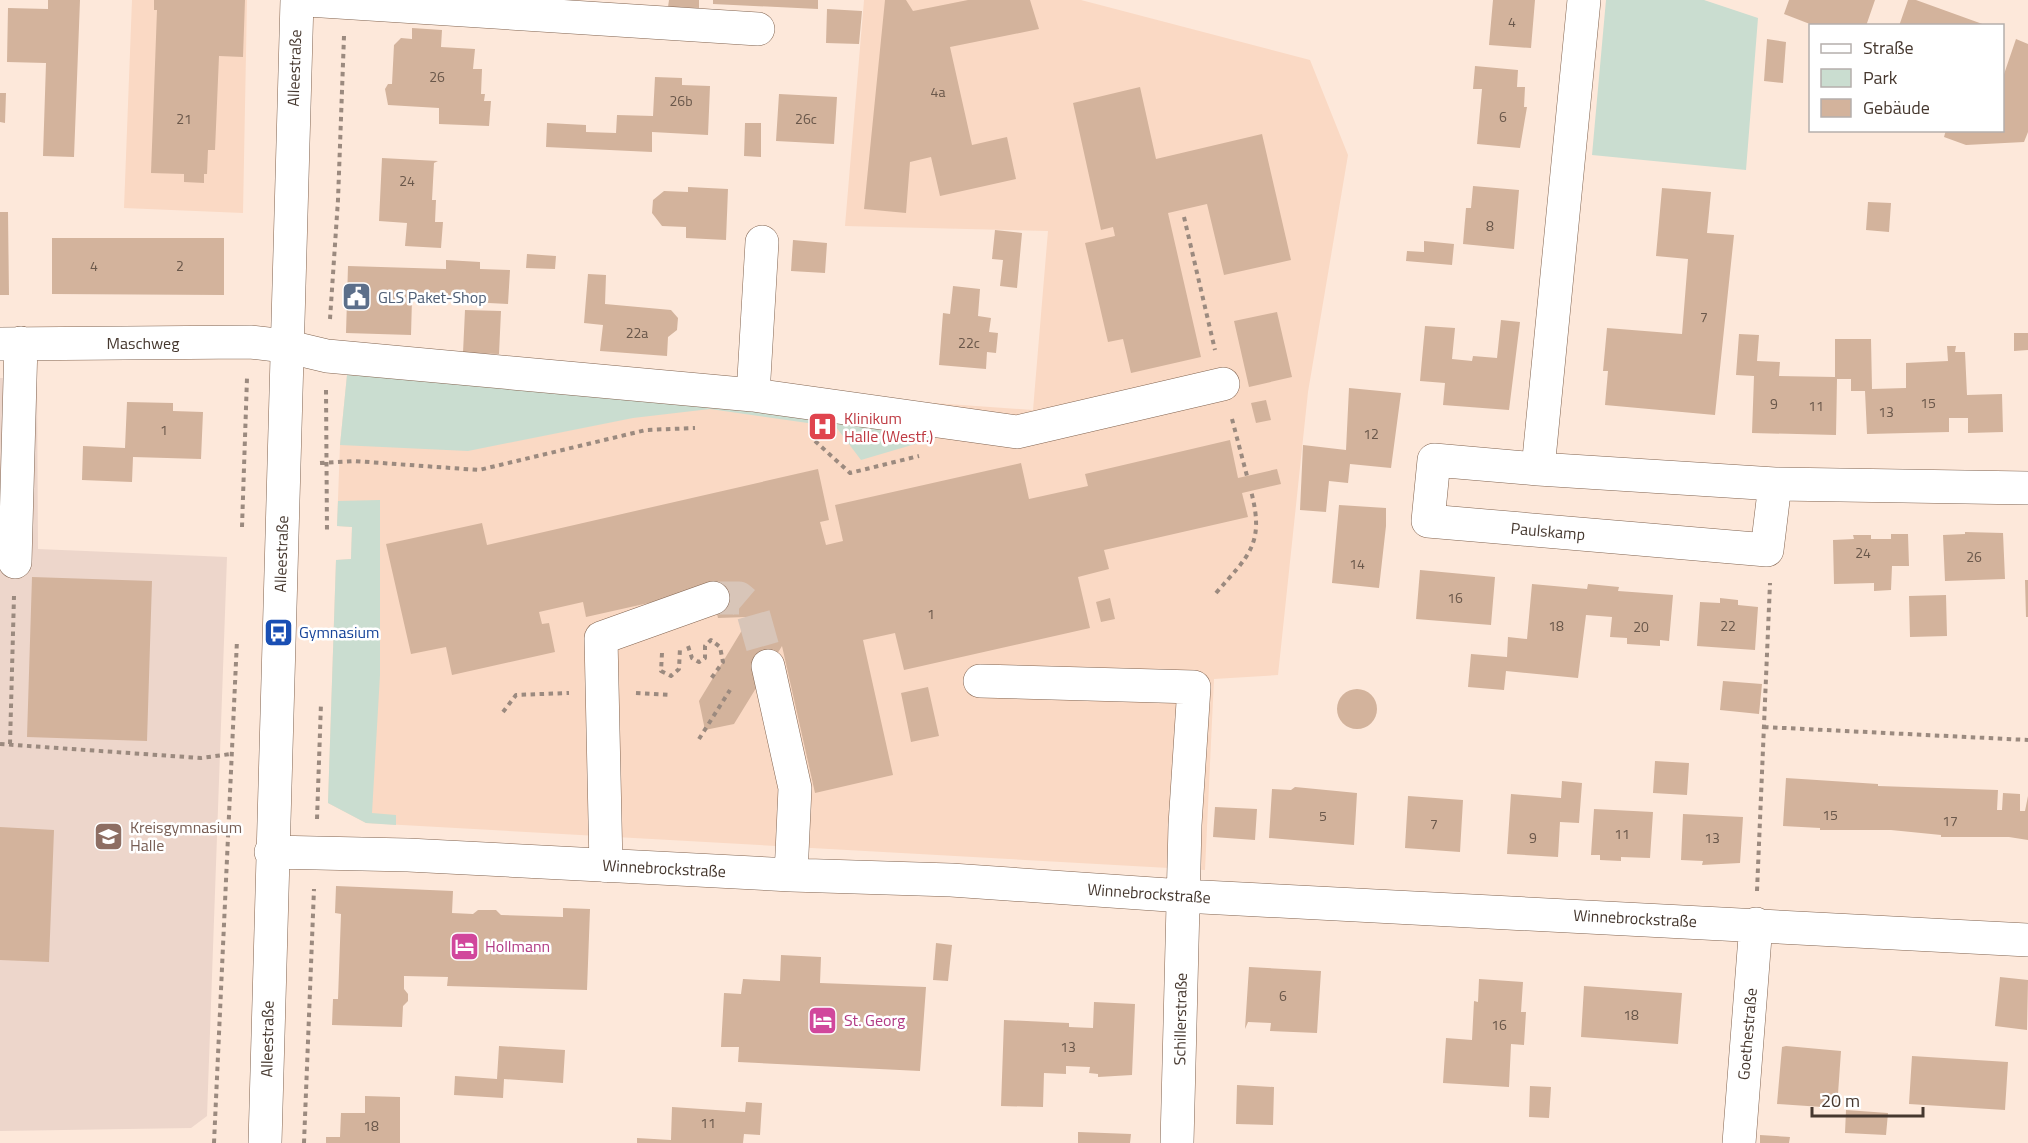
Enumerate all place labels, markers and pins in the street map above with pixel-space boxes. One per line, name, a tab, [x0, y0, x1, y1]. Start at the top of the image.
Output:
public building icon: GLS Paket-Shop	[341, 281, 373, 313]
place label: GLS Paket-Shop	[378, 285, 487, 309]
place label: Klinikum Halle (Westf.)	[844, 406, 933, 448]
hospital icon: Klinikum Halle (Westf.)	[807, 411, 839, 443]
bus stop icon: Gymnasium	[262, 616, 294, 648]
place label: Gymnasium	[299, 620, 379, 644]
place label: Kreisgymnasium Halle	[130, 815, 242, 857]
school or university icon: Kreisgymnasium Halle	[93, 820, 125, 852]
hotel icon: Hollmann	[448, 930, 480, 962]
place label: Hollmann	[485, 934, 550, 958]
hotel icon: St. Georg	[807, 1004, 839, 1036]
place label: St. Georg	[844, 1008, 905, 1032]

